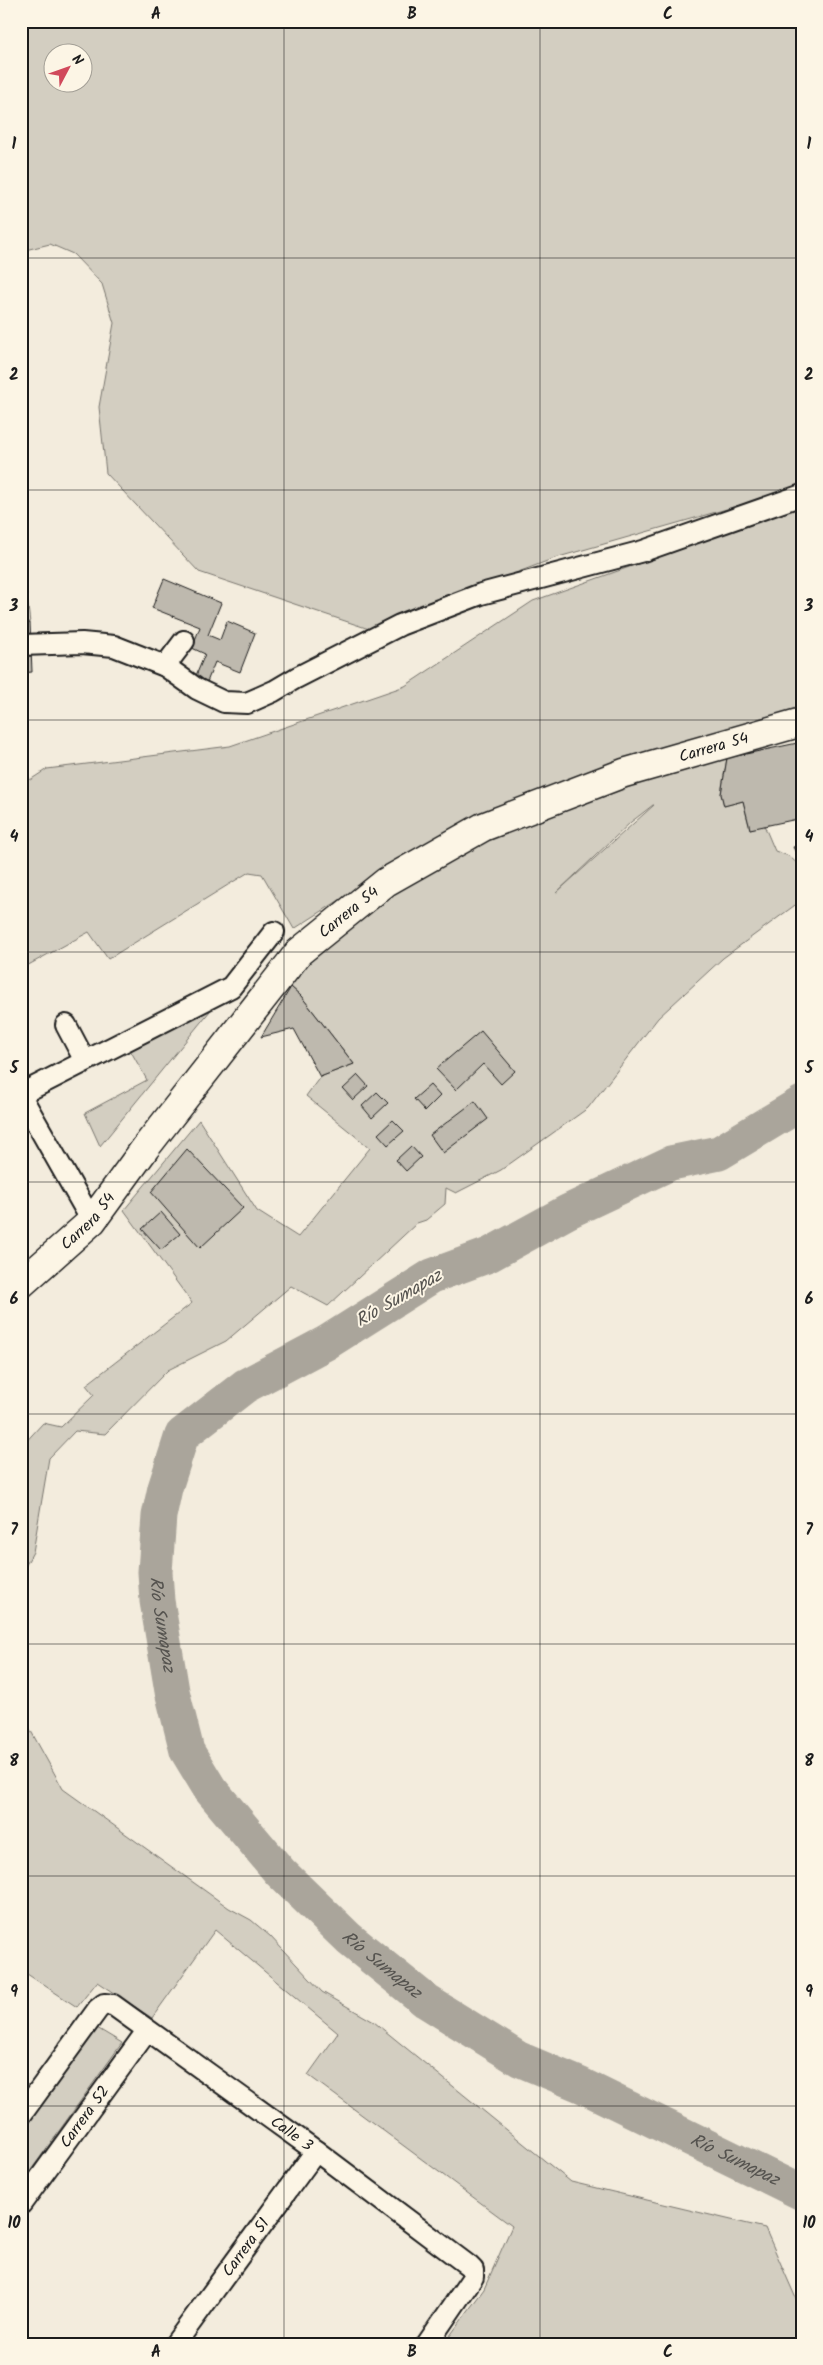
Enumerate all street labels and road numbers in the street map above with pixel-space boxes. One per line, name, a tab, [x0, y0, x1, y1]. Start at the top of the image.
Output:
street label: Carrera 54	[676, 725, 752, 769]
street label: Carrera 54	[313, 880, 384, 944]
street label: Carrera 54	[55, 1187, 122, 1256]
street label: Carrera 52	[53, 2080, 116, 2153]
street label: Calle 3	[265, 2109, 318, 2158]
street label: Carrera 51	[216, 2212, 276, 2282]

